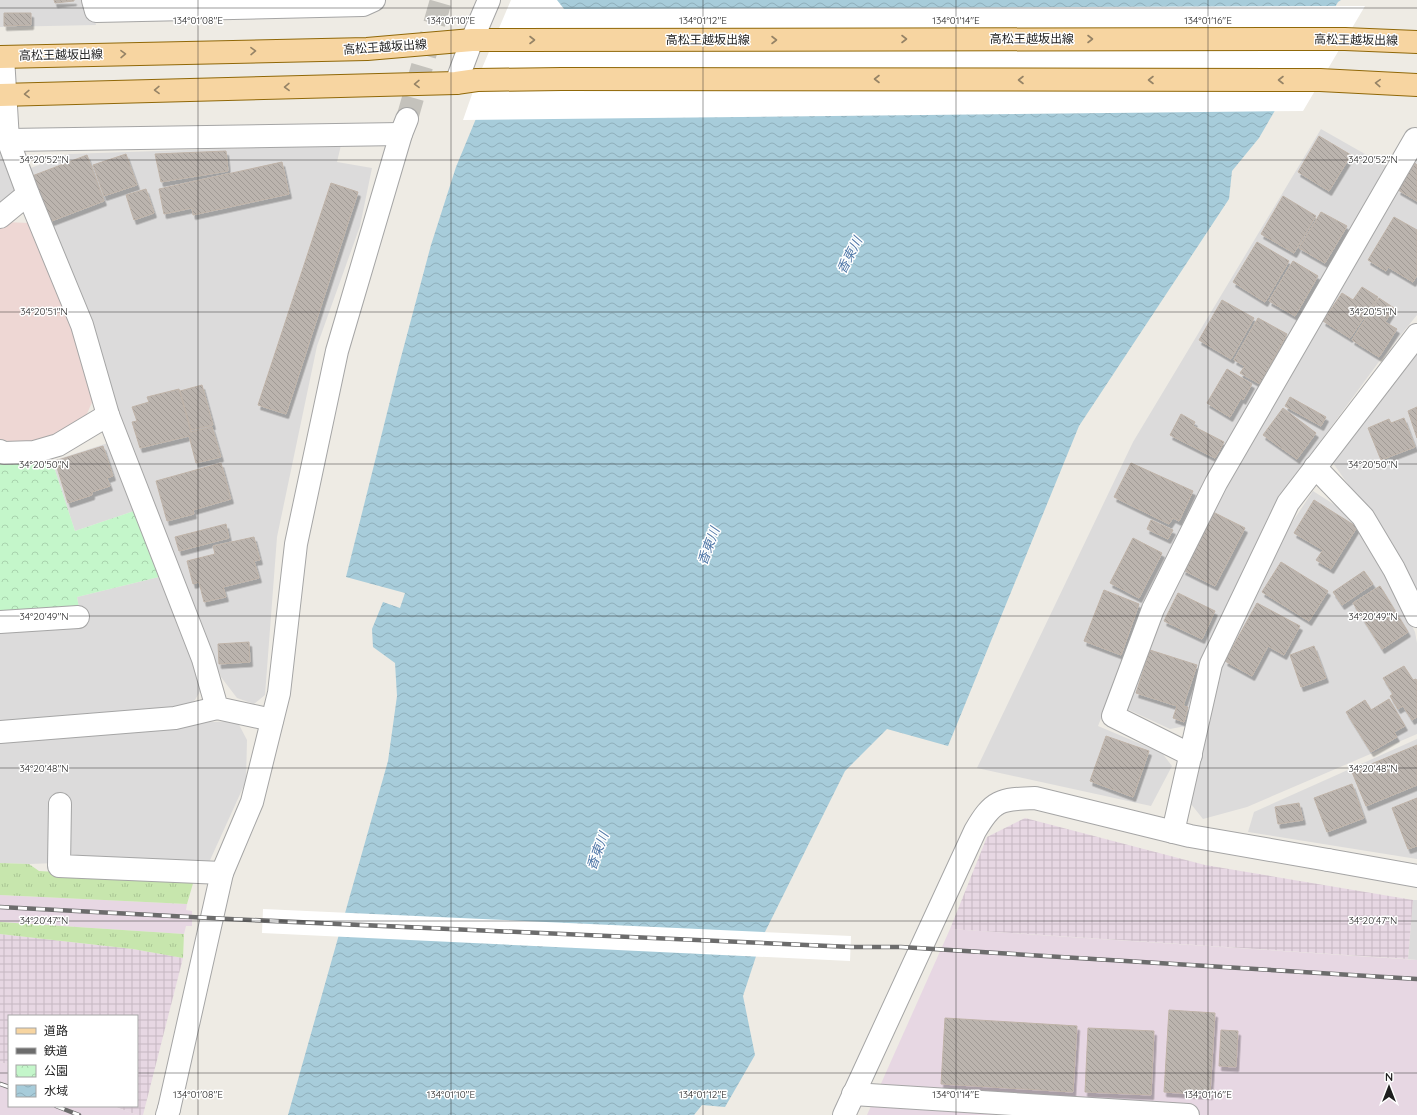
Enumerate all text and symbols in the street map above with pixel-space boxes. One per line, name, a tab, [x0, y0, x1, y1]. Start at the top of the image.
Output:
text: 134°01'08"E	[173, 14, 223, 27]
text: 134°01'10"E	[427, 14, 475, 27]
text: 134°01'12"E	[679, 14, 727, 27]
text: 134°01'14"E	[932, 14, 980, 27]
text: 134°01'16"E	[1184, 14, 1232, 27]
street label: 高松王越坂出線	[990, 31, 1074, 46]
street label: 高松王越坂出線	[1314, 31, 1398, 48]
street label: 高松王越坂出線	[666, 32, 750, 47]
one-way arrow	[901, 35, 907, 43]
one-way arrow	[1087, 35, 1093, 43]
street label: 高松王越坂出線	[343, 36, 427, 57]
one-way arrow	[529, 36, 535, 44]
one-way arrow	[771, 36, 777, 44]
street label: 高松王越坂出線	[19, 46, 103, 63]
one-way arrow	[250, 47, 256, 56]
one-way arrow	[120, 50, 126, 58]
one-way arrow	[874, 75, 880, 83]
one-way arrow	[1018, 76, 1024, 84]
one-way arrow	[1148, 76, 1154, 84]
one-way arrow	[1278, 76, 1284, 84]
one-way arrow	[1375, 79, 1381, 87]
one-way arrow	[414, 80, 420, 88]
one-way arrow	[284, 83, 290, 91]
one-way arrow	[154, 86, 160, 94]
one-way arrow	[24, 89, 30, 98]
text: 34°20'52"N	[19, 153, 69, 166]
text: 34°20'52"N	[1348, 153, 1398, 166]
water label: 香東川	[833, 232, 866, 276]
text: 34°20'51"N	[20, 305, 68, 318]
text: 34°20'51"N	[1349, 305, 1397, 318]
text: 34°20'50"N	[19, 458, 69, 471]
text: 34°20'50"N	[1348, 458, 1398, 471]
water label: 香東川	[694, 523, 723, 567]
text: 34°20'49"N	[19, 610, 69, 623]
text: 34°20'49"N	[1348, 610, 1398, 623]
text: 34°20'48"N	[19, 762, 69, 775]
text: 34°20'48"N	[1348, 762, 1398, 775]
water label: 香東川	[583, 828, 612, 872]
text: 34°20'47"N	[20, 914, 68, 927]
text: 34°20'47"N	[1349, 914, 1397, 927]
legend	[8, 1015, 138, 1107]
text: 道路	[44, 1023, 68, 1038]
text: 鉄道	[44, 1043, 68, 1058]
text: 公園	[44, 1063, 68, 1078]
north arrow	[1369, 1067, 1409, 1107]
text: N	[1385, 1070, 1393, 1084]
text: 水域	[44, 1083, 68, 1098]
text: 134°01'08"E	[173, 1088, 223, 1101]
text: 134°01'10"E	[427, 1088, 475, 1101]
text: 134°01'12"E	[679, 1088, 727, 1101]
text: 134°01'14"E	[932, 1088, 980, 1101]
text: 134°01'16"E	[1184, 1088, 1232, 1101]

